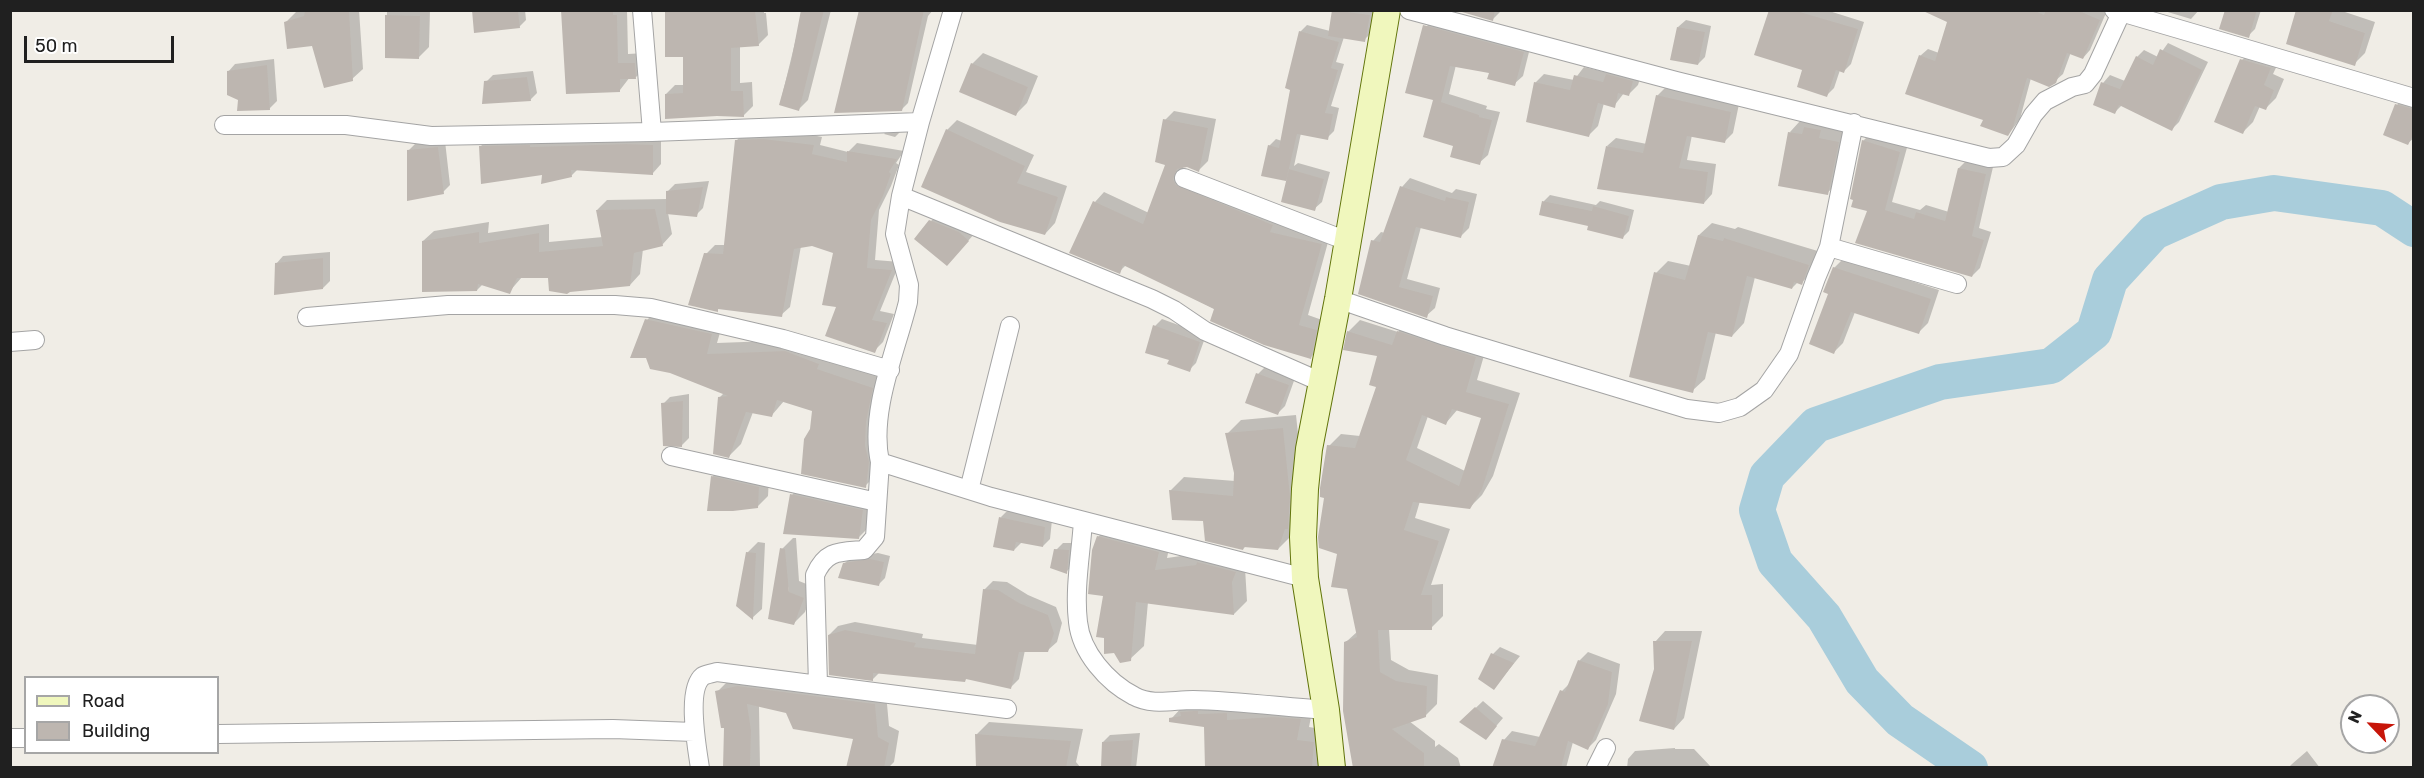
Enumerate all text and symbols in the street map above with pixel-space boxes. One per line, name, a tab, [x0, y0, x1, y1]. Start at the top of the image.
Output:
scale bar	[27, 24, 177, 62]
text: 50 m	[35, 35, 78, 57]
legend	[24, 676, 219, 754]
text: Road	[82, 690, 125, 712]
north arrow	[2340, 694, 2400, 754]
text: N	[2344, 708, 2366, 726]
text: Building	[82, 720, 150, 742]

